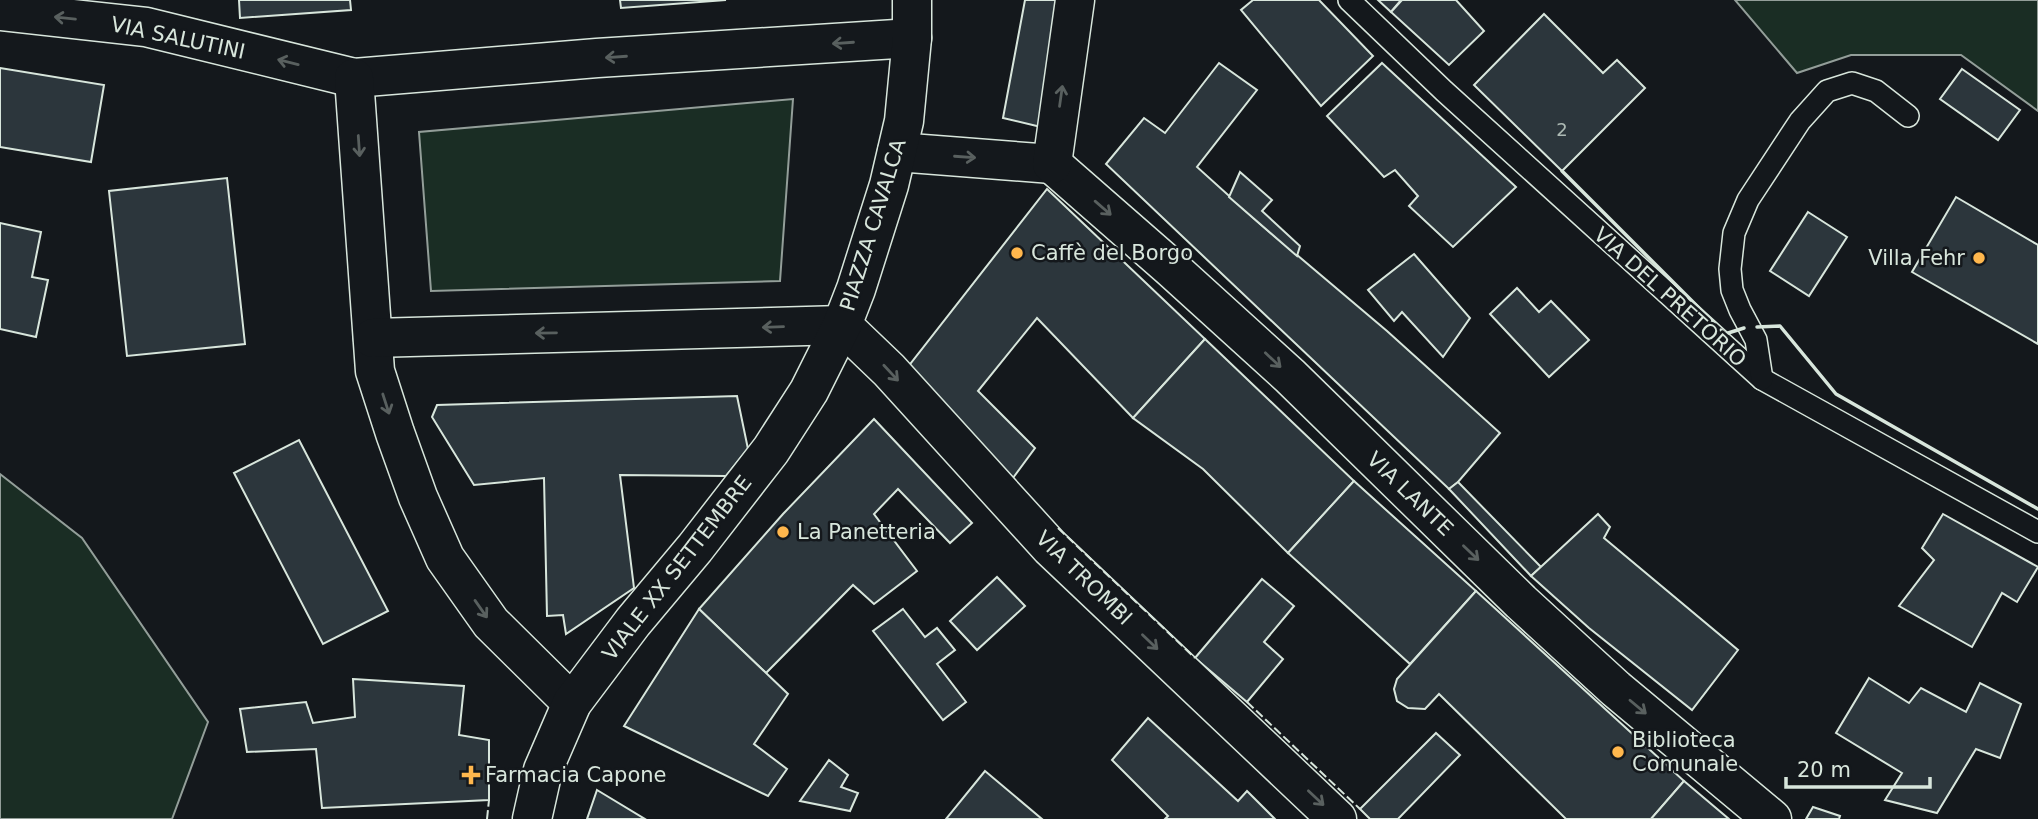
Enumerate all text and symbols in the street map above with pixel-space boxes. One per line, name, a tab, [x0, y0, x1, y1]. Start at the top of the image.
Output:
one-way arrow	[54, 11, 77, 24]
street label: VIA SALUTINI	[109, 12, 247, 64]
one-way arrow	[832, 36, 855, 49]
one-way arrow	[606, 51, 628, 64]
one-way arrow	[277, 54, 300, 68]
one-way arrow	[1055, 85, 1068, 108]
house number: 2	[1556, 119, 1568, 140]
one-way arrow	[353, 134, 366, 157]
street label: PIAZZA CAVALCA	[835, 135, 911, 314]
one-way arrow	[953, 151, 975, 164]
one-way arrow	[1094, 200, 1112, 216]
street label: VIA DEL PRETORIO	[1589, 222, 1751, 372]
place label: Caffè del Borgo	[1031, 241, 1193, 265]
marker: Caffè del Borgo	[1009, 245, 1025, 261]
place label: Villa Fehr	[1868, 246, 1965, 270]
marker: Villa Fehr	[1971, 250, 1987, 266]
one-way arrow	[762, 320, 785, 334]
one-way arrow	[535, 327, 558, 340]
one-way arrow	[1264, 352, 1282, 368]
one-way arrow	[882, 364, 899, 381]
one-way arrow	[380, 393, 393, 415]
street label: VIA LANTE	[1362, 447, 1458, 541]
street label: VIALE XX SETTEMBRE	[597, 471, 757, 665]
place label: La Panetteria	[797, 520, 936, 544]
marker: La Panetteria	[775, 524, 791, 540]
street label: VIA TROMBI	[1031, 526, 1137, 630]
one-way arrow	[1462, 544, 1479, 561]
one-way arrow	[474, 599, 488, 618]
one-way arrow	[1141, 634, 1158, 651]
one-way arrow	[1629, 699, 1647, 715]
place label: Biblioteca Comunale	[1632, 728, 1738, 776]
marker: Biblioteca Comunale	[1610, 744, 1626, 760]
scale bar	[1786, 746, 1930, 790]
text: 20 m	[1797, 758, 1851, 782]
place label: Farmacia Capone	[485, 763, 666, 787]
marker: Farmacia Capone	[463, 767, 479, 783]
one-way arrow	[1307, 790, 1324, 807]

